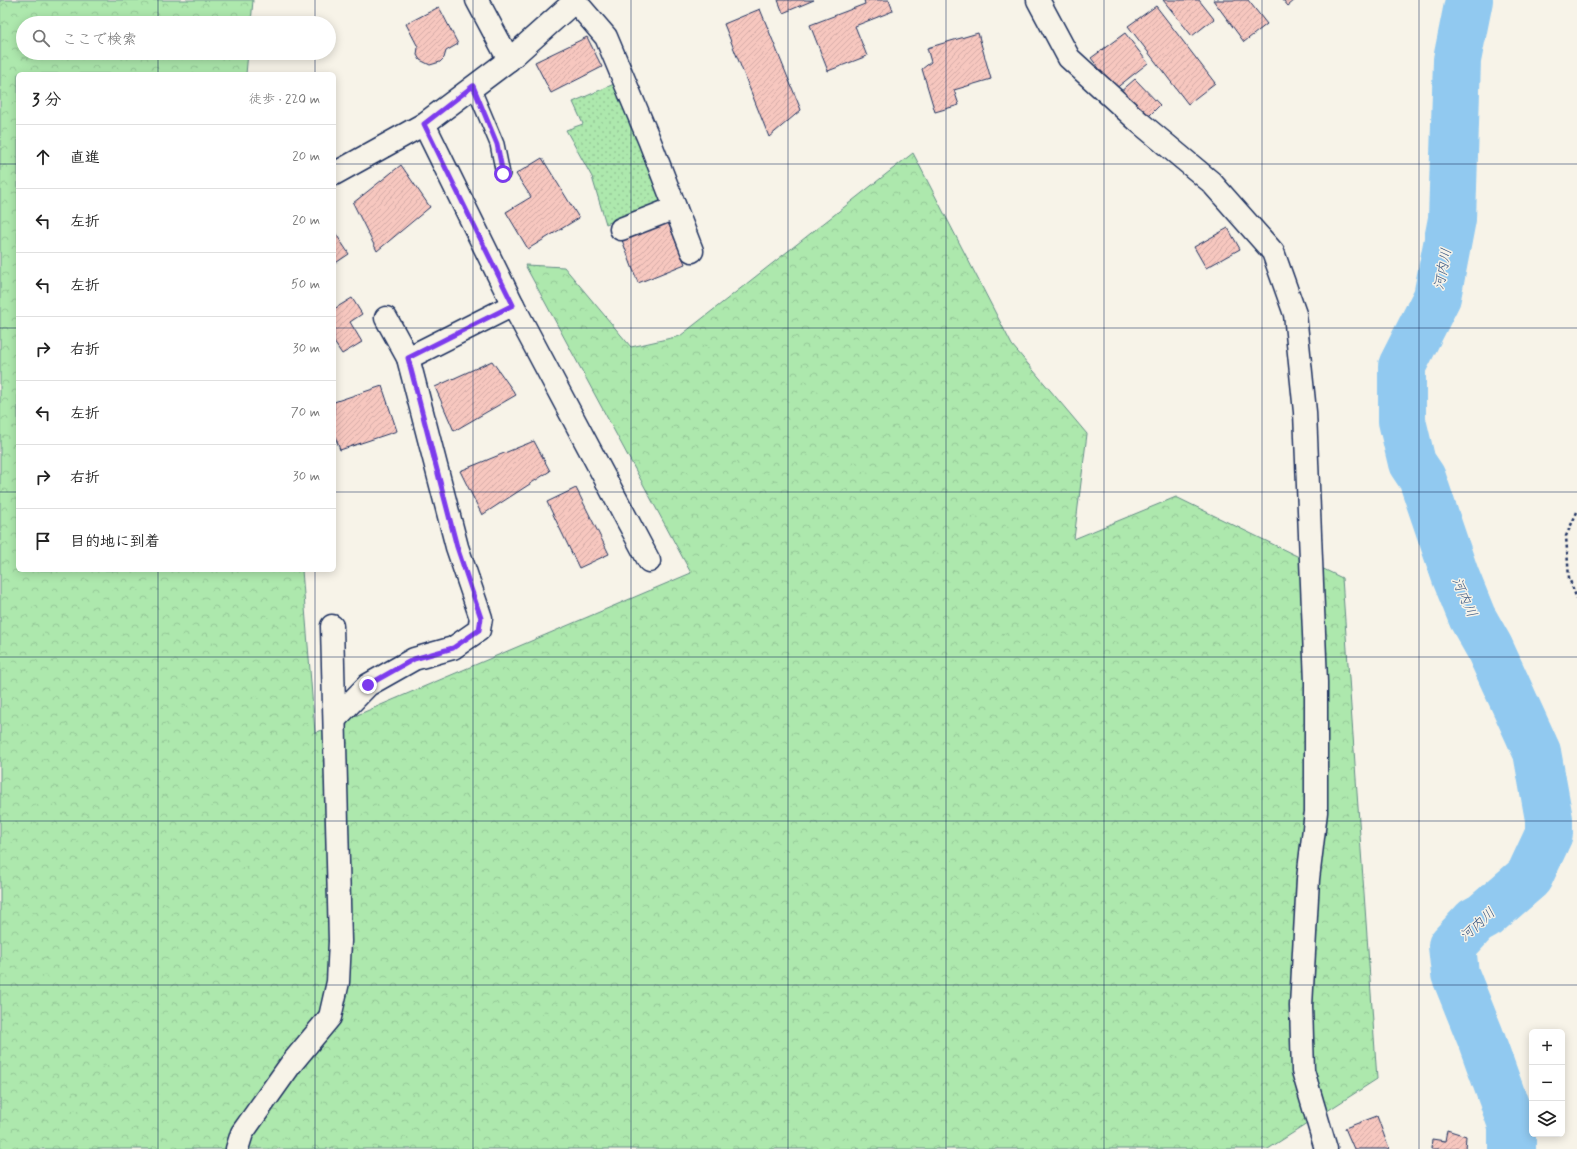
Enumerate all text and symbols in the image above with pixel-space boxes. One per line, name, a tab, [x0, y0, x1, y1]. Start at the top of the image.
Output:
search box	[16, 16, 336, 60]
icon: search	[30, 27, 52, 49]
text: ここで検索	[62, 30, 137, 50]
text: 3 分	[32, 89, 61, 111]
text: 徒歩 · 220 m	[249, 91, 320, 108]
icon: ahead	[32, 146, 54, 168]
text: 直進	[70, 148, 100, 168]
text: 20 m	[292, 148, 320, 165]
route start	[494, 165, 512, 183]
icon: left	[32, 210, 54, 232]
text: 左折	[70, 212, 100, 232]
text: 20 m	[292, 212, 320, 229]
water label: 河内川	[1430, 247, 1456, 292]
icon: left	[32, 274, 54, 296]
text: 左折	[70, 276, 100, 296]
text: 50 m	[291, 276, 320, 293]
icon: right	[32, 338, 54, 360]
text: 右折	[70, 340, 100, 360]
text: 30 m	[293, 340, 320, 357]
icon: left	[32, 402, 54, 424]
text: 左折	[70, 404, 100, 424]
text: 70 m	[291, 404, 320, 421]
icon: right	[32, 466, 54, 488]
text: 右折	[70, 468, 100, 488]
text: 30 m	[293, 468, 320, 485]
icon: arrive	[32, 530, 54, 552]
text: 目的地に到着	[70, 532, 160, 552]
water label: 河内川	[1447, 575, 1481, 620]
route end	[359, 676, 377, 694]
water label: 河内川	[1456, 904, 1499, 945]
map controls	[1529, 1029, 1565, 1137]
button: +	[1529, 1029, 1565, 1065]
button: −	[1529, 1065, 1565, 1101]
button: layers	[1529, 1101, 1565, 1137]

